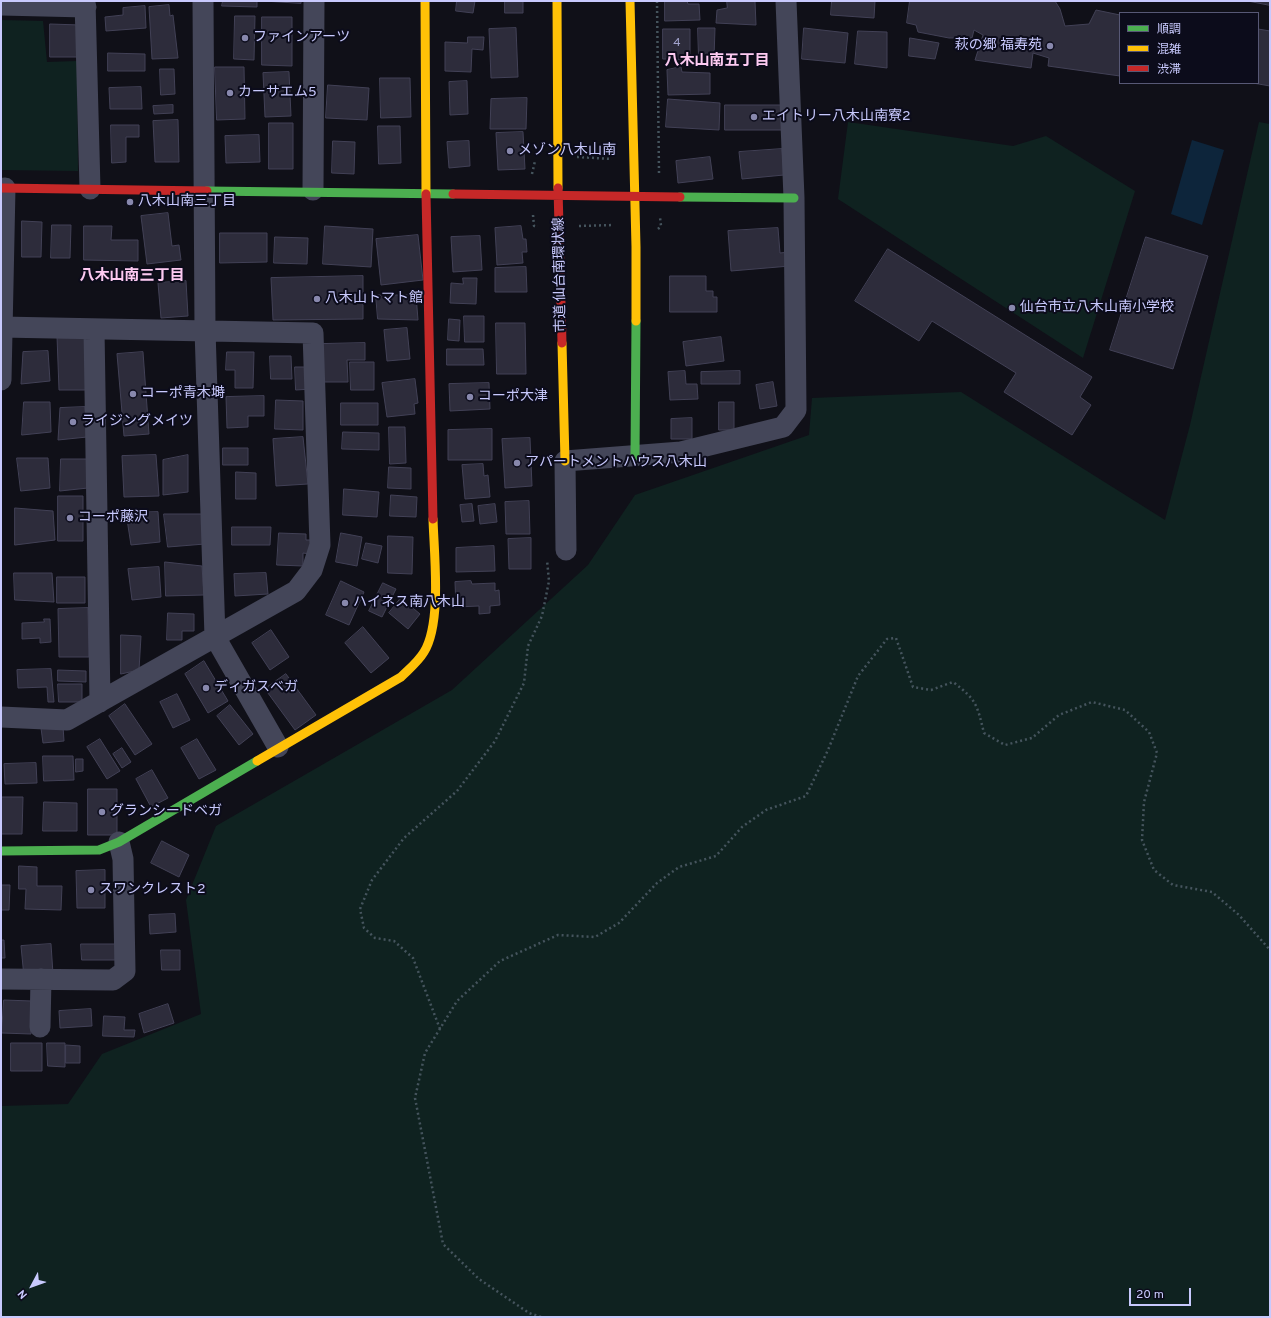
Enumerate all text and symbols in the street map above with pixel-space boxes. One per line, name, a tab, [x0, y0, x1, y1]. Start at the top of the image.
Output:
legend	[1119, 12, 1259, 84]
text: 順調	[1157, 22, 1181, 38]
place label: ファインアーツ	[253, 30, 350, 46]
marker: ファインアーツ	[240, 33, 250, 43]
house number: 4	[673, 37, 681, 51]
place label: 萩の郷 福寿苑	[955, 38, 1042, 54]
marker: 萩の郷 福寿苑	[1045, 41, 1055, 51]
text: 混雑	[1157, 42, 1181, 58]
district label: 八木山南五丁目	[665, 53, 769, 71]
text: 渋滞	[1157, 62, 1181, 78]
place label: カーサエム5	[238, 85, 317, 101]
marker: カーサエム5	[225, 88, 235, 98]
place label: エイトリー八木山南寮2	[762, 109, 911, 125]
marker: エイトリー八木山南寮2	[749, 112, 759, 122]
place label: メゾン八木山南	[518, 143, 616, 159]
marker: メゾン八木山南	[505, 146, 515, 156]
place label: 八木山南三丁目	[138, 194, 236, 210]
marker: 八木山南三丁目	[125, 197, 135, 207]
street label: 市道 仙台南環状線	[552, 217, 570, 333]
district label: 八木山南三丁目	[80, 268, 184, 286]
place label: 八木山トマト館	[325, 291, 423, 307]
marker: 八木山トマト館	[312, 294, 322, 304]
place label: 仙台市立八木山南小学校	[1020, 300, 1174, 316]
marker: 仙台市立八木山南小学校	[1007, 303, 1017, 313]
place label: コーポ青木塒	[141, 386, 225, 402]
marker: コーポ青木塒	[128, 389, 138, 399]
place label: コーポ大津	[478, 389, 548, 405]
marker: コーポ大津	[465, 392, 475, 402]
place label: ライジングメイツ	[81, 414, 193, 430]
marker: ライジングメイツ	[68, 417, 78, 427]
place label: アパートメントハウス八木山	[525, 455, 707, 471]
marker: アパートメントハウス八木山	[512, 458, 522, 468]
place label: コーポ藤沢	[78, 510, 148, 526]
marker: コーポ藤沢	[65, 513, 75, 523]
place label: ハイネス南八木山	[353, 595, 465, 611]
marker: ハイネス南八木山	[340, 598, 350, 608]
place label: ディガスベガ	[214, 680, 298, 696]
marker: ディガスベガ	[201, 683, 211, 693]
place label: グランシードベガ	[110, 804, 222, 820]
marker: グランシードベガ	[97, 807, 107, 817]
place label: スワンクレスト2	[99, 882, 206, 898]
marker: スワンクレスト2	[86, 885, 96, 895]
north arrow	[12, 1266, 52, 1306]
scale bar	[1131, 1280, 1193, 1306]
text: N	[15, 1286, 31, 1301]
text: 20 m	[1136, 1287, 1164, 1303]

